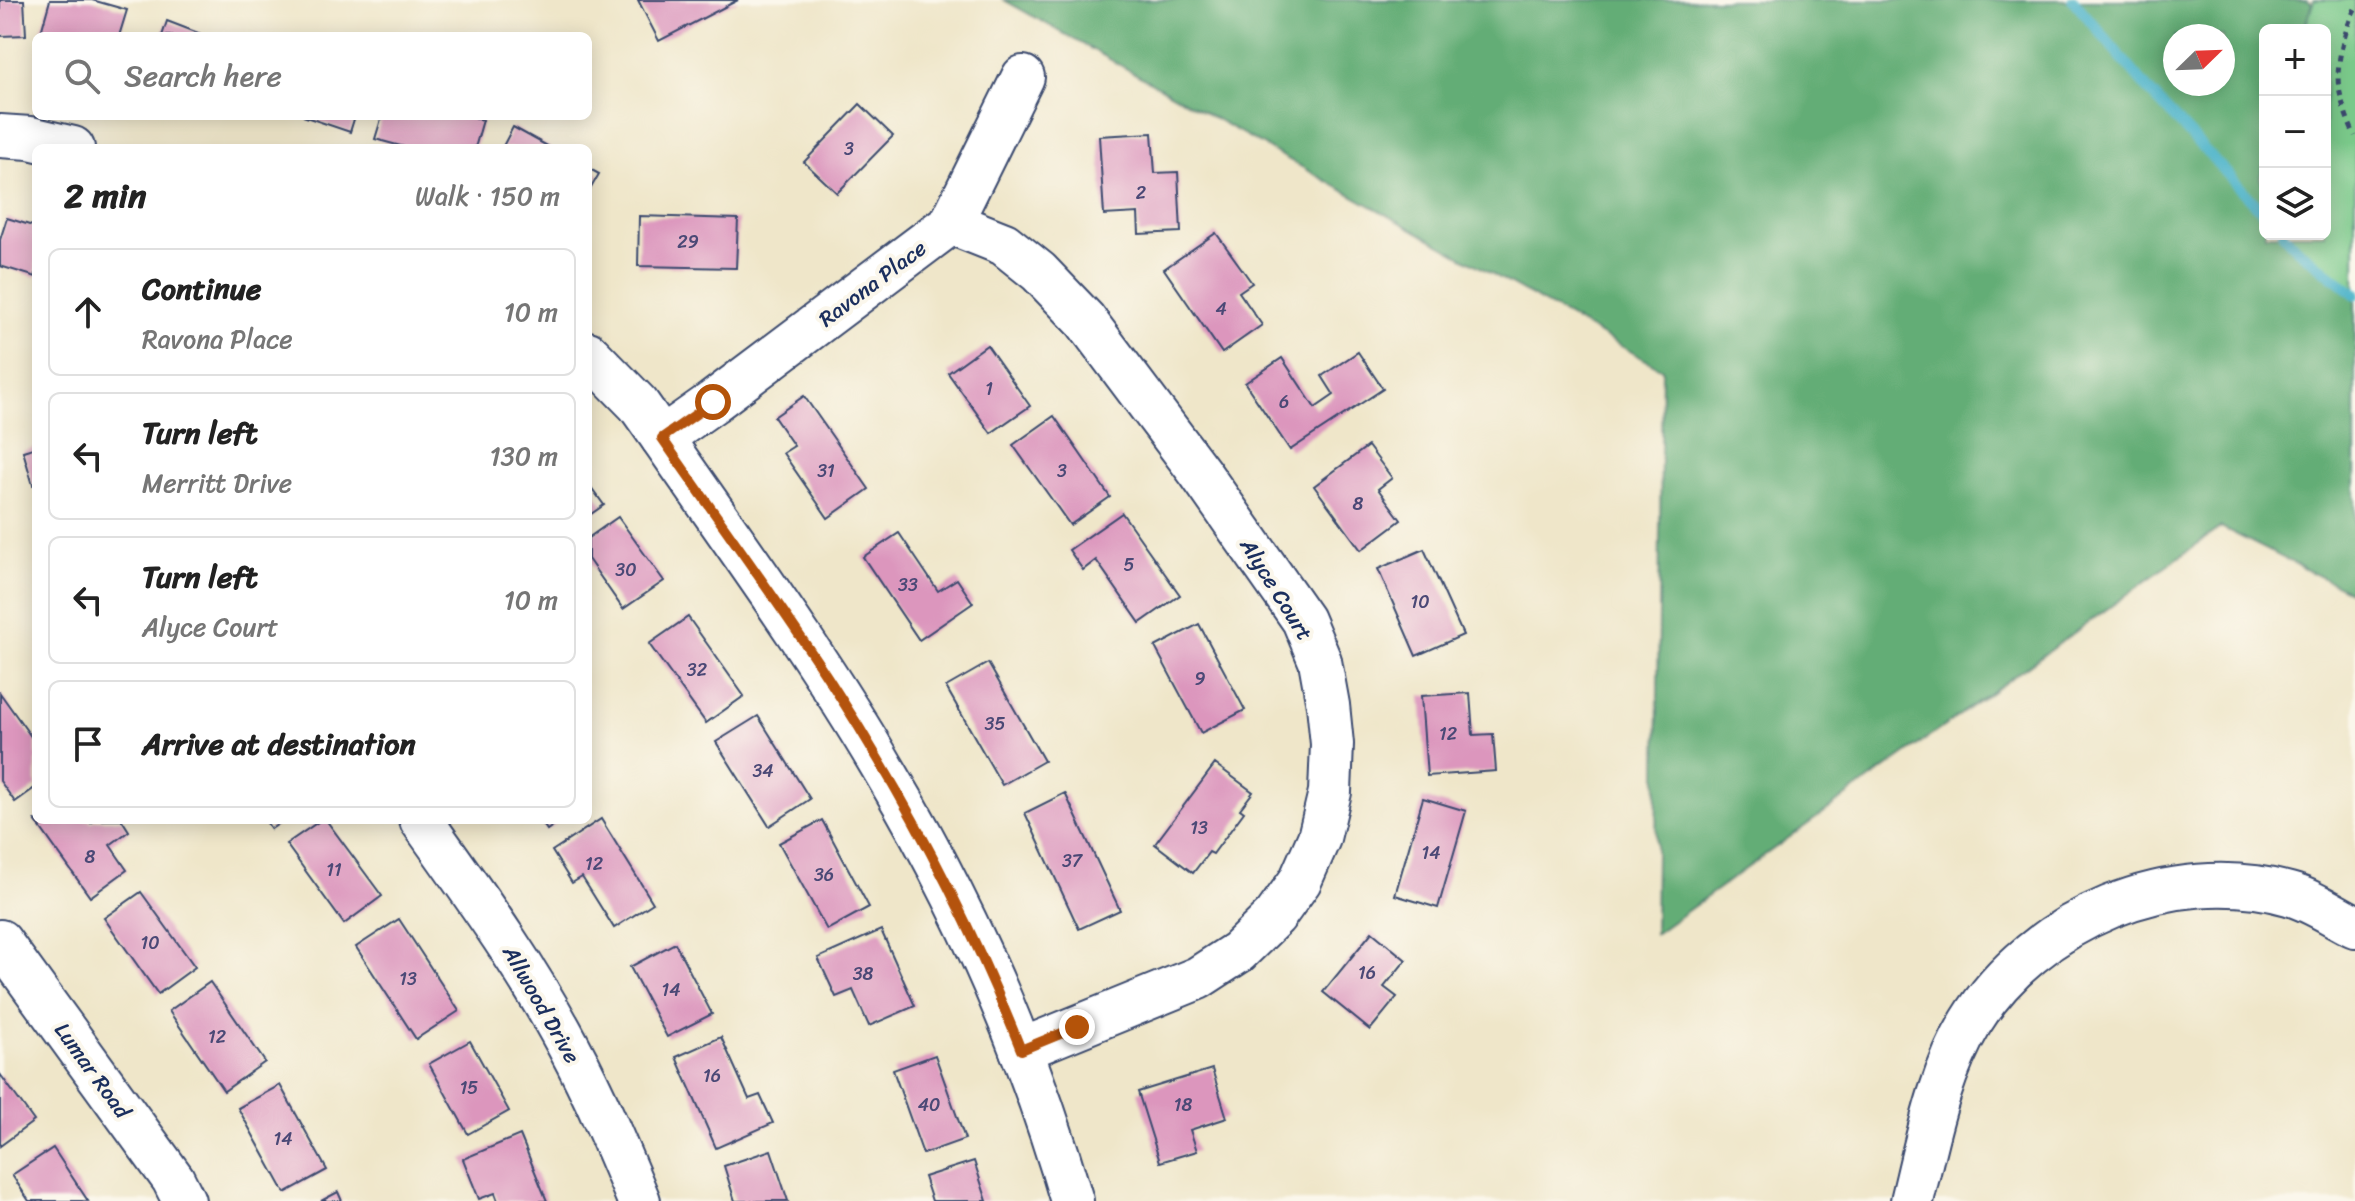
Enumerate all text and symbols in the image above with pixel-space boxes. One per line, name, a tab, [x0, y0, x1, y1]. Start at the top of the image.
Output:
north arrow	[2163, 24, 2235, 96]
map controls	[2259, 24, 2331, 240]
button: +	[2259, 24, 2331, 96]
search box	[32, 32, 592, 120]
text: Search here	[124, 49, 282, 103]
icon: search	[60, 54, 104, 98]
button: −	[2259, 96, 2331, 168]
house number: 3	[844, 133, 854, 165]
text: 2 min	[64, 166, 146, 226]
button: layers	[2259, 168, 2331, 240]
text: Walk · 150 m	[415, 173, 560, 219]
house number: 2	[1136, 177, 1146, 209]
house number: 29	[677, 226, 699, 258]
street label: Ravona Place	[810, 229, 935, 337]
text: Continue	[142, 262, 261, 316]
text: 10 m	[504, 289, 558, 335]
icon: ahead	[66, 290, 110, 334]
house number: 4	[1215, 293, 1227, 325]
text: Ravona Place	[142, 316, 293, 362]
house number: 1	[985, 373, 993, 405]
route start	[695, 384, 731, 420]
house number: 6	[1279, 386, 1289, 418]
text: Turn left	[142, 406, 258, 460]
text: 130 m	[489, 433, 558, 479]
icon: left	[66, 434, 110, 478]
house number: 31	[817, 455, 835, 487]
house number: 3	[1057, 455, 1067, 487]
text: Merritt Drive	[142, 460, 292, 506]
house number: 8	[1353, 488, 1364, 520]
street label: Alyce Court	[1229, 529, 1324, 649]
house number: 5	[1124, 549, 1135, 581]
text: Turn left	[142, 550, 258, 604]
house number: 30	[615, 554, 637, 586]
house number: 33	[898, 569, 918, 601]
text: 10 m	[504, 577, 558, 623]
icon: left	[66, 578, 110, 622]
house number: 10	[1410, 586, 1430, 618]
text: Alyce Court	[142, 604, 278, 650]
house number: 32	[687, 654, 707, 686]
house number: 9	[1194, 663, 1206, 695]
house number: 35	[985, 708, 1005, 740]
text: Arrive at destination	[142, 717, 416, 771]
house number: 12	[1439, 718, 1457, 750]
icon: arrive	[66, 722, 110, 766]
house number: 34	[752, 755, 774, 787]
house number: 13	[1190, 812, 1208, 844]
house number: 14	[1422, 837, 1440, 869]
house number: 8	[85, 841, 96, 873]
house number: 37	[1062, 845, 1084, 877]
house number: 12	[585, 848, 603, 880]
house number: 11	[326, 854, 342, 886]
house number: 36	[814, 859, 834, 891]
house number: 10	[140, 927, 160, 959]
street label: Allwood Drive	[491, 937, 591, 1071]
house number: 16	[1358, 957, 1376, 989]
house number: 38	[853, 958, 874, 990]
house number: 13	[399, 963, 417, 995]
house number: 14	[662, 974, 680, 1006]
route end	[1059, 1009, 1095, 1045]
street label: Lumar Road	[44, 1014, 142, 1128]
house number: 12	[208, 1021, 226, 1053]
house number: 16	[703, 1060, 721, 1092]
house number: 15	[460, 1072, 478, 1104]
house number: 40	[918, 1089, 940, 1121]
house number: 18	[1174, 1089, 1192, 1121]
house number: 14	[274, 1123, 292, 1155]

